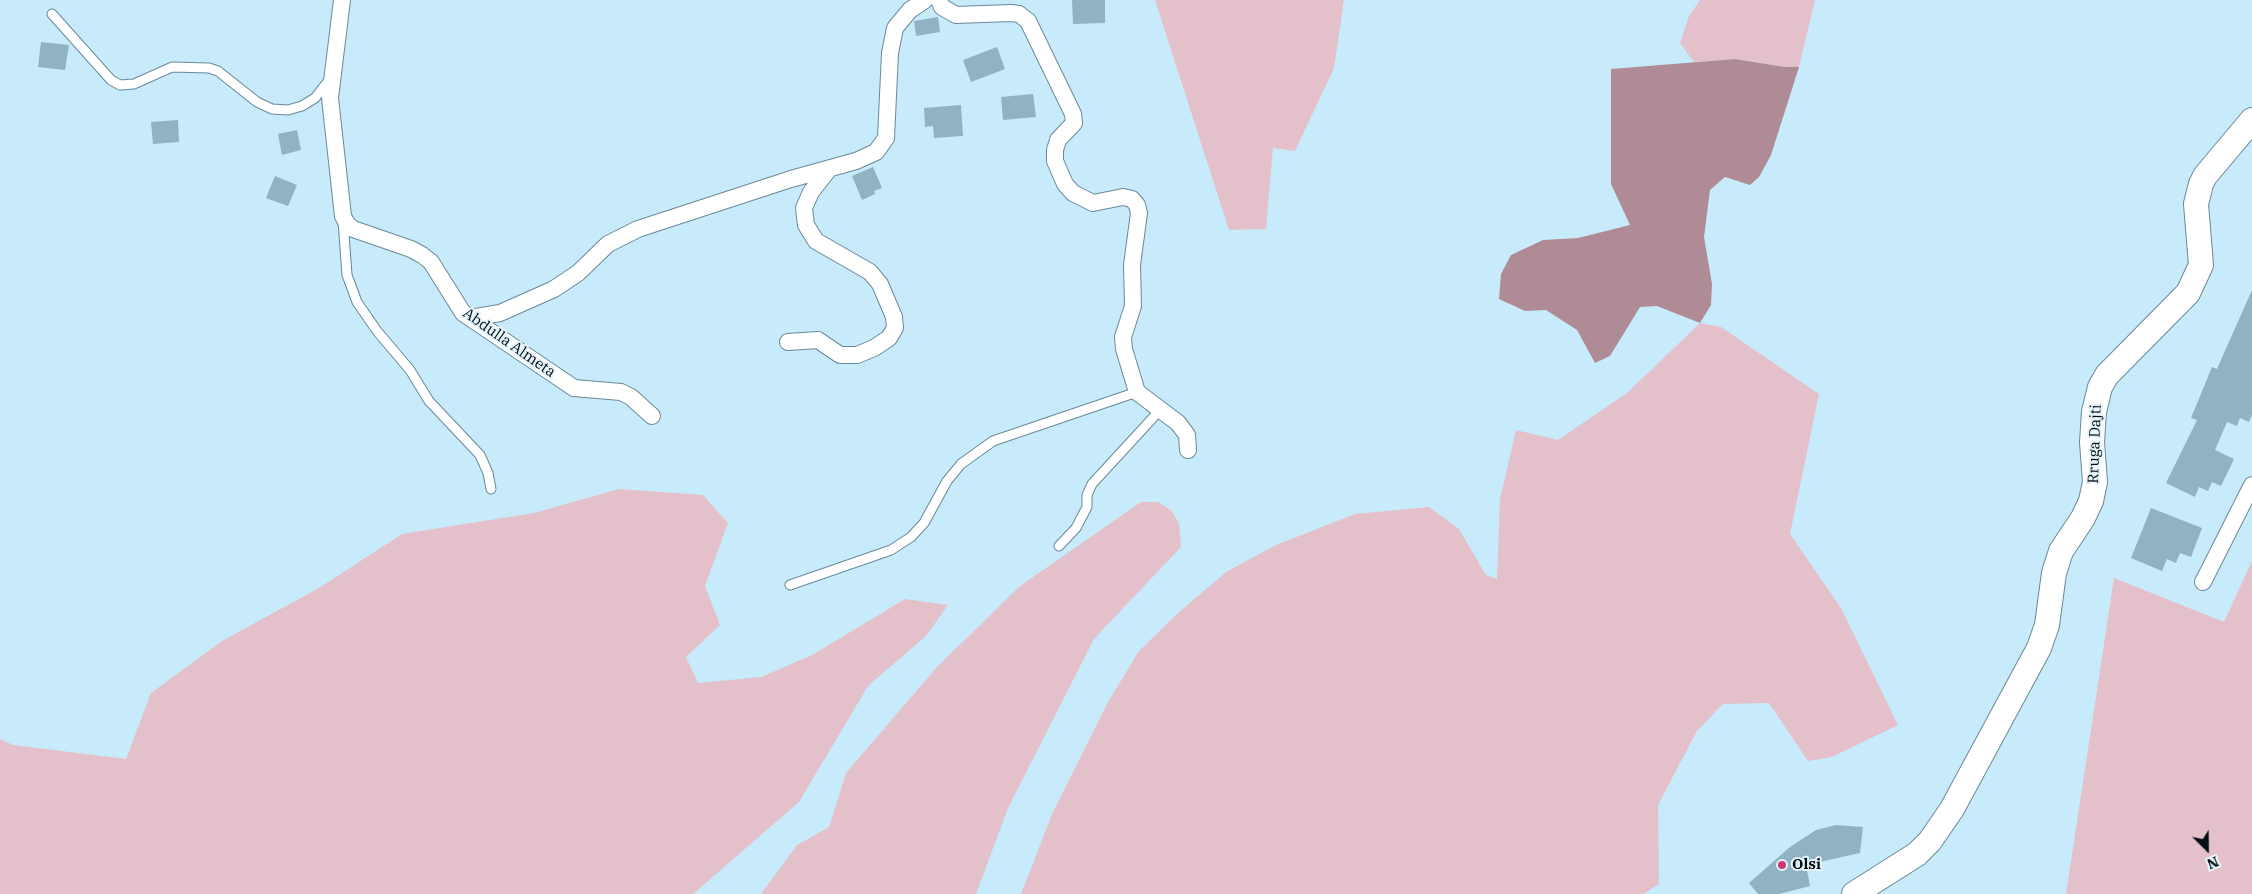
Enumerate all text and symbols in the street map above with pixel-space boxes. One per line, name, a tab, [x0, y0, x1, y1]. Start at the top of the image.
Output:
street label: Abdulla Almeta	[459, 304, 559, 382]
street label: Rruga Dajti	[2085, 404, 2105, 484]
north arrow	[2182, 824, 2232, 874]
text: N	[2204, 852, 2221, 873]
place label: Olsi	[1792, 856, 1821, 874]
marker: Olsi	[1776, 859, 1788, 871]

